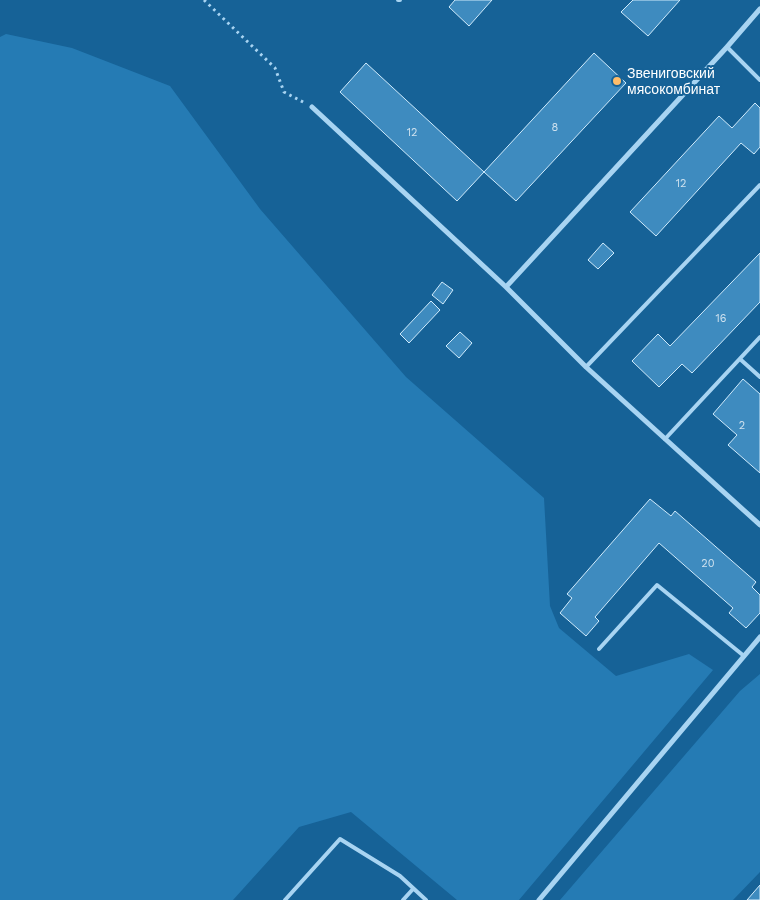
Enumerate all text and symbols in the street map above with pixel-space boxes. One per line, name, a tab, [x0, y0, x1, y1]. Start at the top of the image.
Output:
place label: Звениговский мясокомбинат	[627, 65, 721, 97]
marker: Звениговский мясокомбинат	[611, 75, 623, 87]
house number: 8	[552, 121, 559, 134]
house number: 12	[407, 126, 417, 139]
house number: 12	[676, 177, 686, 190]
house number: 16	[716, 312, 727, 325]
house number: 2	[739, 419, 745, 432]
house number: 20	[701, 557, 715, 570]

